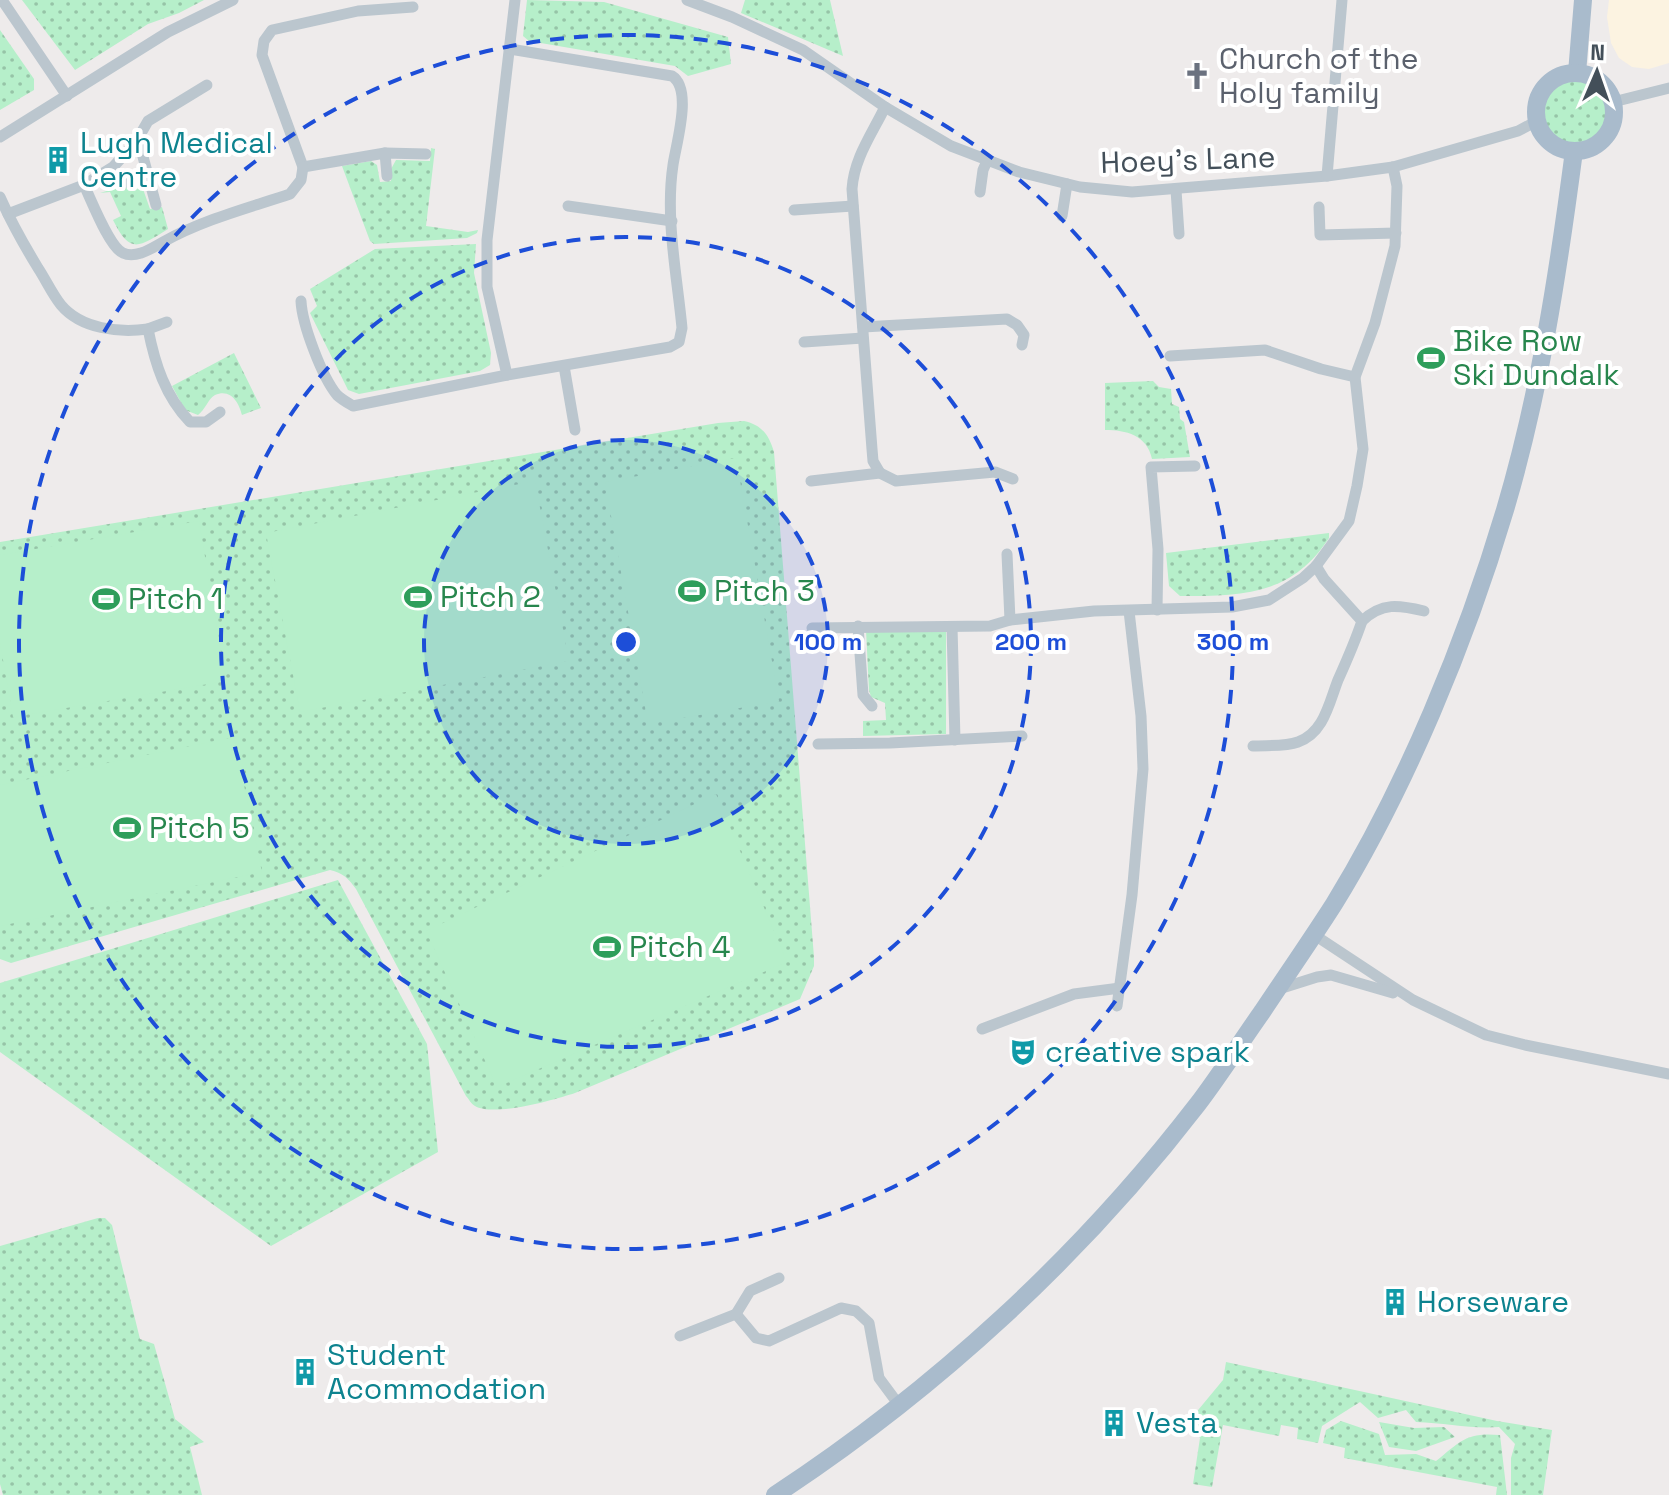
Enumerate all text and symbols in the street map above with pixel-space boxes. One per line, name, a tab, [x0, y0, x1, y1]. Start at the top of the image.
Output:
north arrow	[1557, 32, 1637, 112]
text: N	[1590, 38, 1606, 66]
place label: Church of the Holy family	[1219, 39, 1418, 112]
church icon: Church of the Holy family	[1182, 61, 1212, 91]
place label: Lugh Medical Centre	[80, 123, 273, 196]
street label: Hoey's Lane	[1100, 137, 1276, 182]
building icon: Lugh Medical Centre	[43, 145, 73, 175]
place label: Bike Row Ski Dundalk	[1453, 321, 1619, 394]
sports icon: Bike Row Ski Dundalk	[1416, 343, 1446, 373]
place label: Pitch 3	[714, 571, 815, 610]
sports icon: Pitch 3	[677, 576, 707, 606]
place label: Pitch 2	[440, 577, 541, 616]
place label: Pitch 1	[128, 579, 223, 618]
sports icon: Pitch 2	[403, 582, 433, 612]
sports icon: Pitch 1	[91, 584, 121, 614]
text: 100 m	[794, 626, 862, 657]
text: 200 m	[995, 626, 1067, 657]
text: 300 m	[1197, 626, 1269, 657]
centre of rings	[612, 628, 640, 656]
place label: Pitch 5	[149, 808, 250, 847]
sports icon: Pitch 5	[112, 813, 142, 843]
place label: Pitch 4	[629, 927, 730, 966]
sports icon: Pitch 4	[592, 932, 622, 962]
place label: creative spark	[1045, 1032, 1250, 1071]
theatre icon: creative spark	[1008, 1037, 1038, 1067]
place label: Horseware	[1417, 1282, 1569, 1321]
building icon: Horseware	[1380, 1287, 1410, 1317]
place label: Student Acommodation	[327, 1335, 546, 1408]
building icon: Student Acommodation	[290, 1357, 320, 1387]
place label: Vesta	[1136, 1403, 1218, 1442]
building icon: Vesta	[1099, 1408, 1129, 1438]

